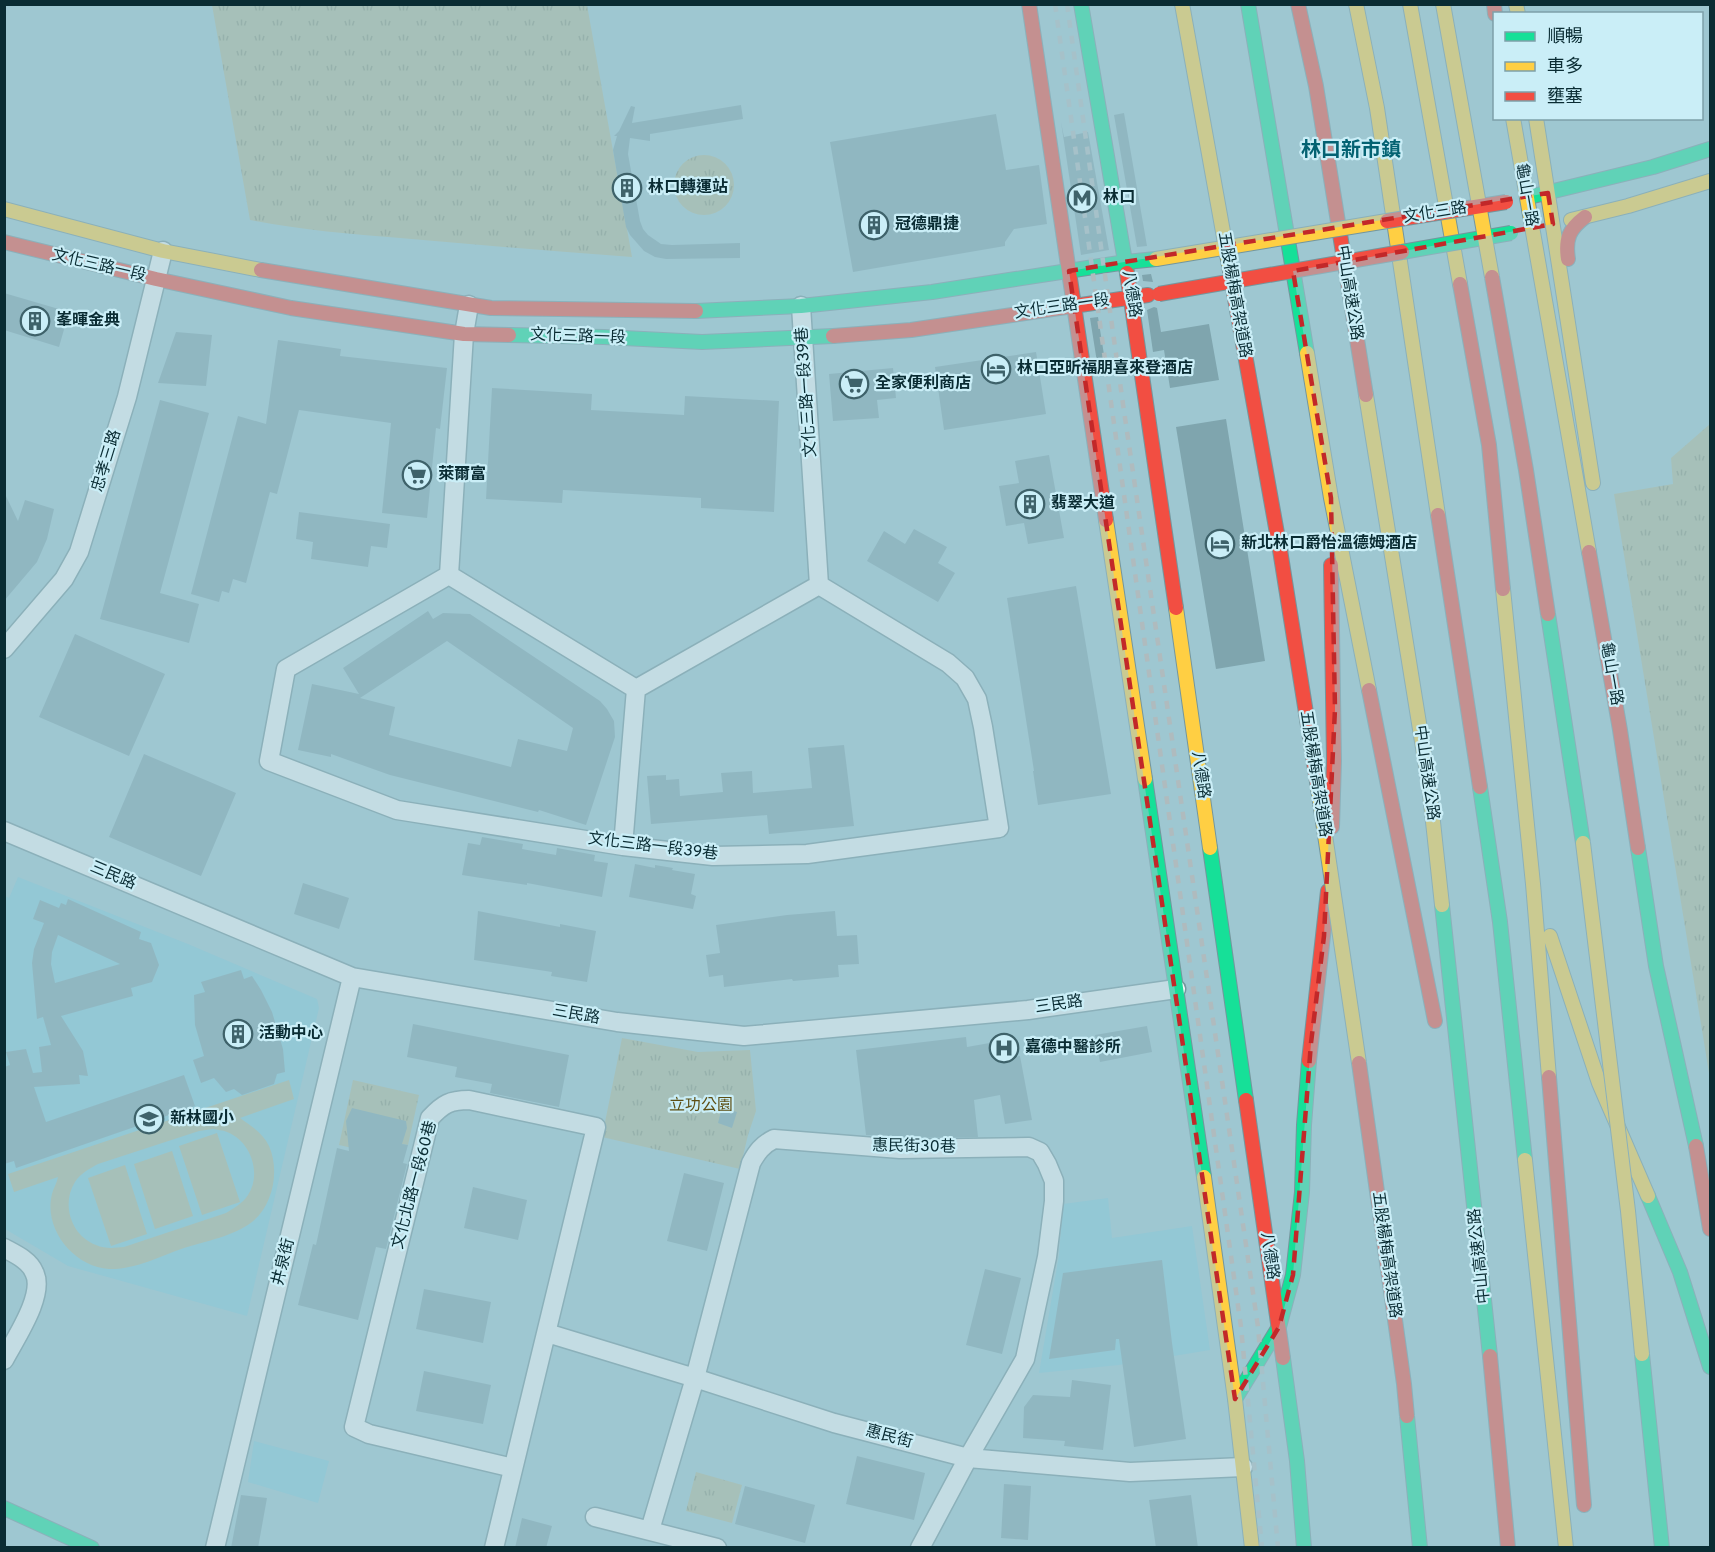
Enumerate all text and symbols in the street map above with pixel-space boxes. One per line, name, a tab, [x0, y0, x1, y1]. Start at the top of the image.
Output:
legend	[1493, 12, 1703, 120]
text: 順暢	[1547, 26, 1583, 49]
text: 車多	[1547, 56, 1583, 79]
text: 壅塞	[1547, 86, 1583, 109]
district label: 林口新市鎮	[1301, 138, 1401, 164]
street label: 龜山一路	[1511, 162, 1541, 228]
building icon: 林口轉運站	[611, 172, 643, 204]
place label: 林口轉運站	[648, 178, 728, 198]
metro station icon: 林口	[1066, 182, 1098, 214]
place label: 林口	[1103, 188, 1135, 208]
street label: 文化三路	[1402, 198, 1468, 228]
building icon: 冠德鼎捷	[858, 209, 890, 241]
place label: 冠德鼎捷	[895, 214, 959, 235]
street label: 五股楊梅高架道路	[1213, 230, 1255, 360]
street label: 中山高速公路	[1332, 244, 1366, 342]
street label: 文化三路一段	[50, 245, 148, 287]
street label: 八德路	[1117, 269, 1145, 319]
street label: 文化三路一段	[1013, 290, 1111, 324]
building icon: 峯暉金典	[19, 305, 51, 337]
place label: 峯暉金典	[56, 311, 120, 331]
street label: 文化三路一段	[530, 325, 626, 349]
street label: 文化三路一段39巷	[792, 326, 822, 458]
hotel icon: 林口亞昕福朋喜來登酒店	[980, 353, 1012, 385]
place label: 林口亞昕福朋喜來登酒店	[1017, 359, 1193, 379]
supermarket icon: 全家便利商店	[838, 368, 870, 400]
place label: 全家便利商店	[875, 374, 971, 394]
street label: 忠孝三路	[88, 427, 126, 495]
supermarket icon: 萊爾富	[401, 459, 433, 491]
place label: 萊爾富	[438, 465, 486, 485]
building icon: 翡翠大道	[1014, 488, 1046, 520]
place label: 翡翠大道	[1051, 494, 1115, 514]
hotel icon: 新北林口爵怡溫德姆酒店	[1204, 528, 1236, 560]
place label: 新北林口爵怡溫德姆酒店	[1241, 533, 1417, 554]
street label: 龜山一路	[1596, 641, 1626, 707]
street label: 五股楊梅高架道路	[1295, 709, 1335, 839]
street label: 中山高速公路	[1409, 724, 1443, 822]
street label: 八德路	[1187, 750, 1213, 800]
street label: 文化三路一段39巷	[587, 829, 719, 865]
street label: 三民路	[87, 857, 139, 895]
street label: 三民路	[1034, 992, 1084, 1018]
street label: 三民路	[551, 1001, 601, 1029]
building icon: 活動中心	[222, 1018, 254, 1050]
place label: 活動中心	[259, 1024, 323, 1044]
hospital icon: 嘉德中醫診所	[988, 1032, 1020, 1064]
place label: 嘉德中醫診所	[1025, 1037, 1121, 1058]
park label: 立功公園	[669, 1096, 733, 1116]
school or university icon: 新林國小	[133, 1103, 165, 1135]
place label: 新林國小	[170, 1109, 234, 1129]
street label: 文化北路一段60巷	[388, 1119, 442, 1251]
street label: 惠民街30巷	[872, 1136, 956, 1158]
street label: 五股楊梅高架道路	[1367, 1190, 1405, 1320]
street label: 中山高速公路	[1465, 1207, 1495, 1305]
street label: 八德路	[1256, 1231, 1282, 1281]
street label: 井泉街	[268, 1236, 300, 1288]
street label: 惠民街	[863, 1421, 915, 1453]

